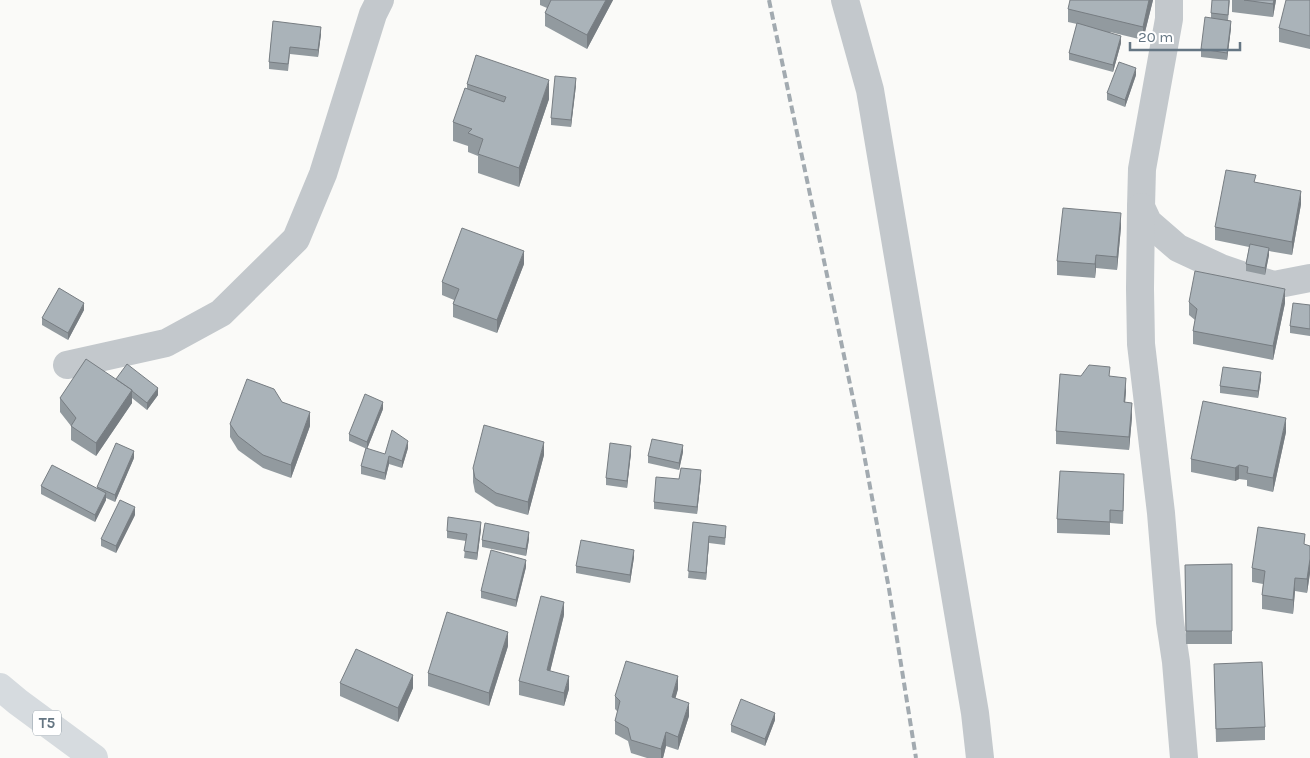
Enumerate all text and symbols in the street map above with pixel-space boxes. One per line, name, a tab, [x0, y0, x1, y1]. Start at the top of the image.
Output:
scale bar	[1130, 20, 1240, 52]
text: 20 m	[1138, 28, 1173, 46]
road number: T5	[33, 710, 61, 736]

